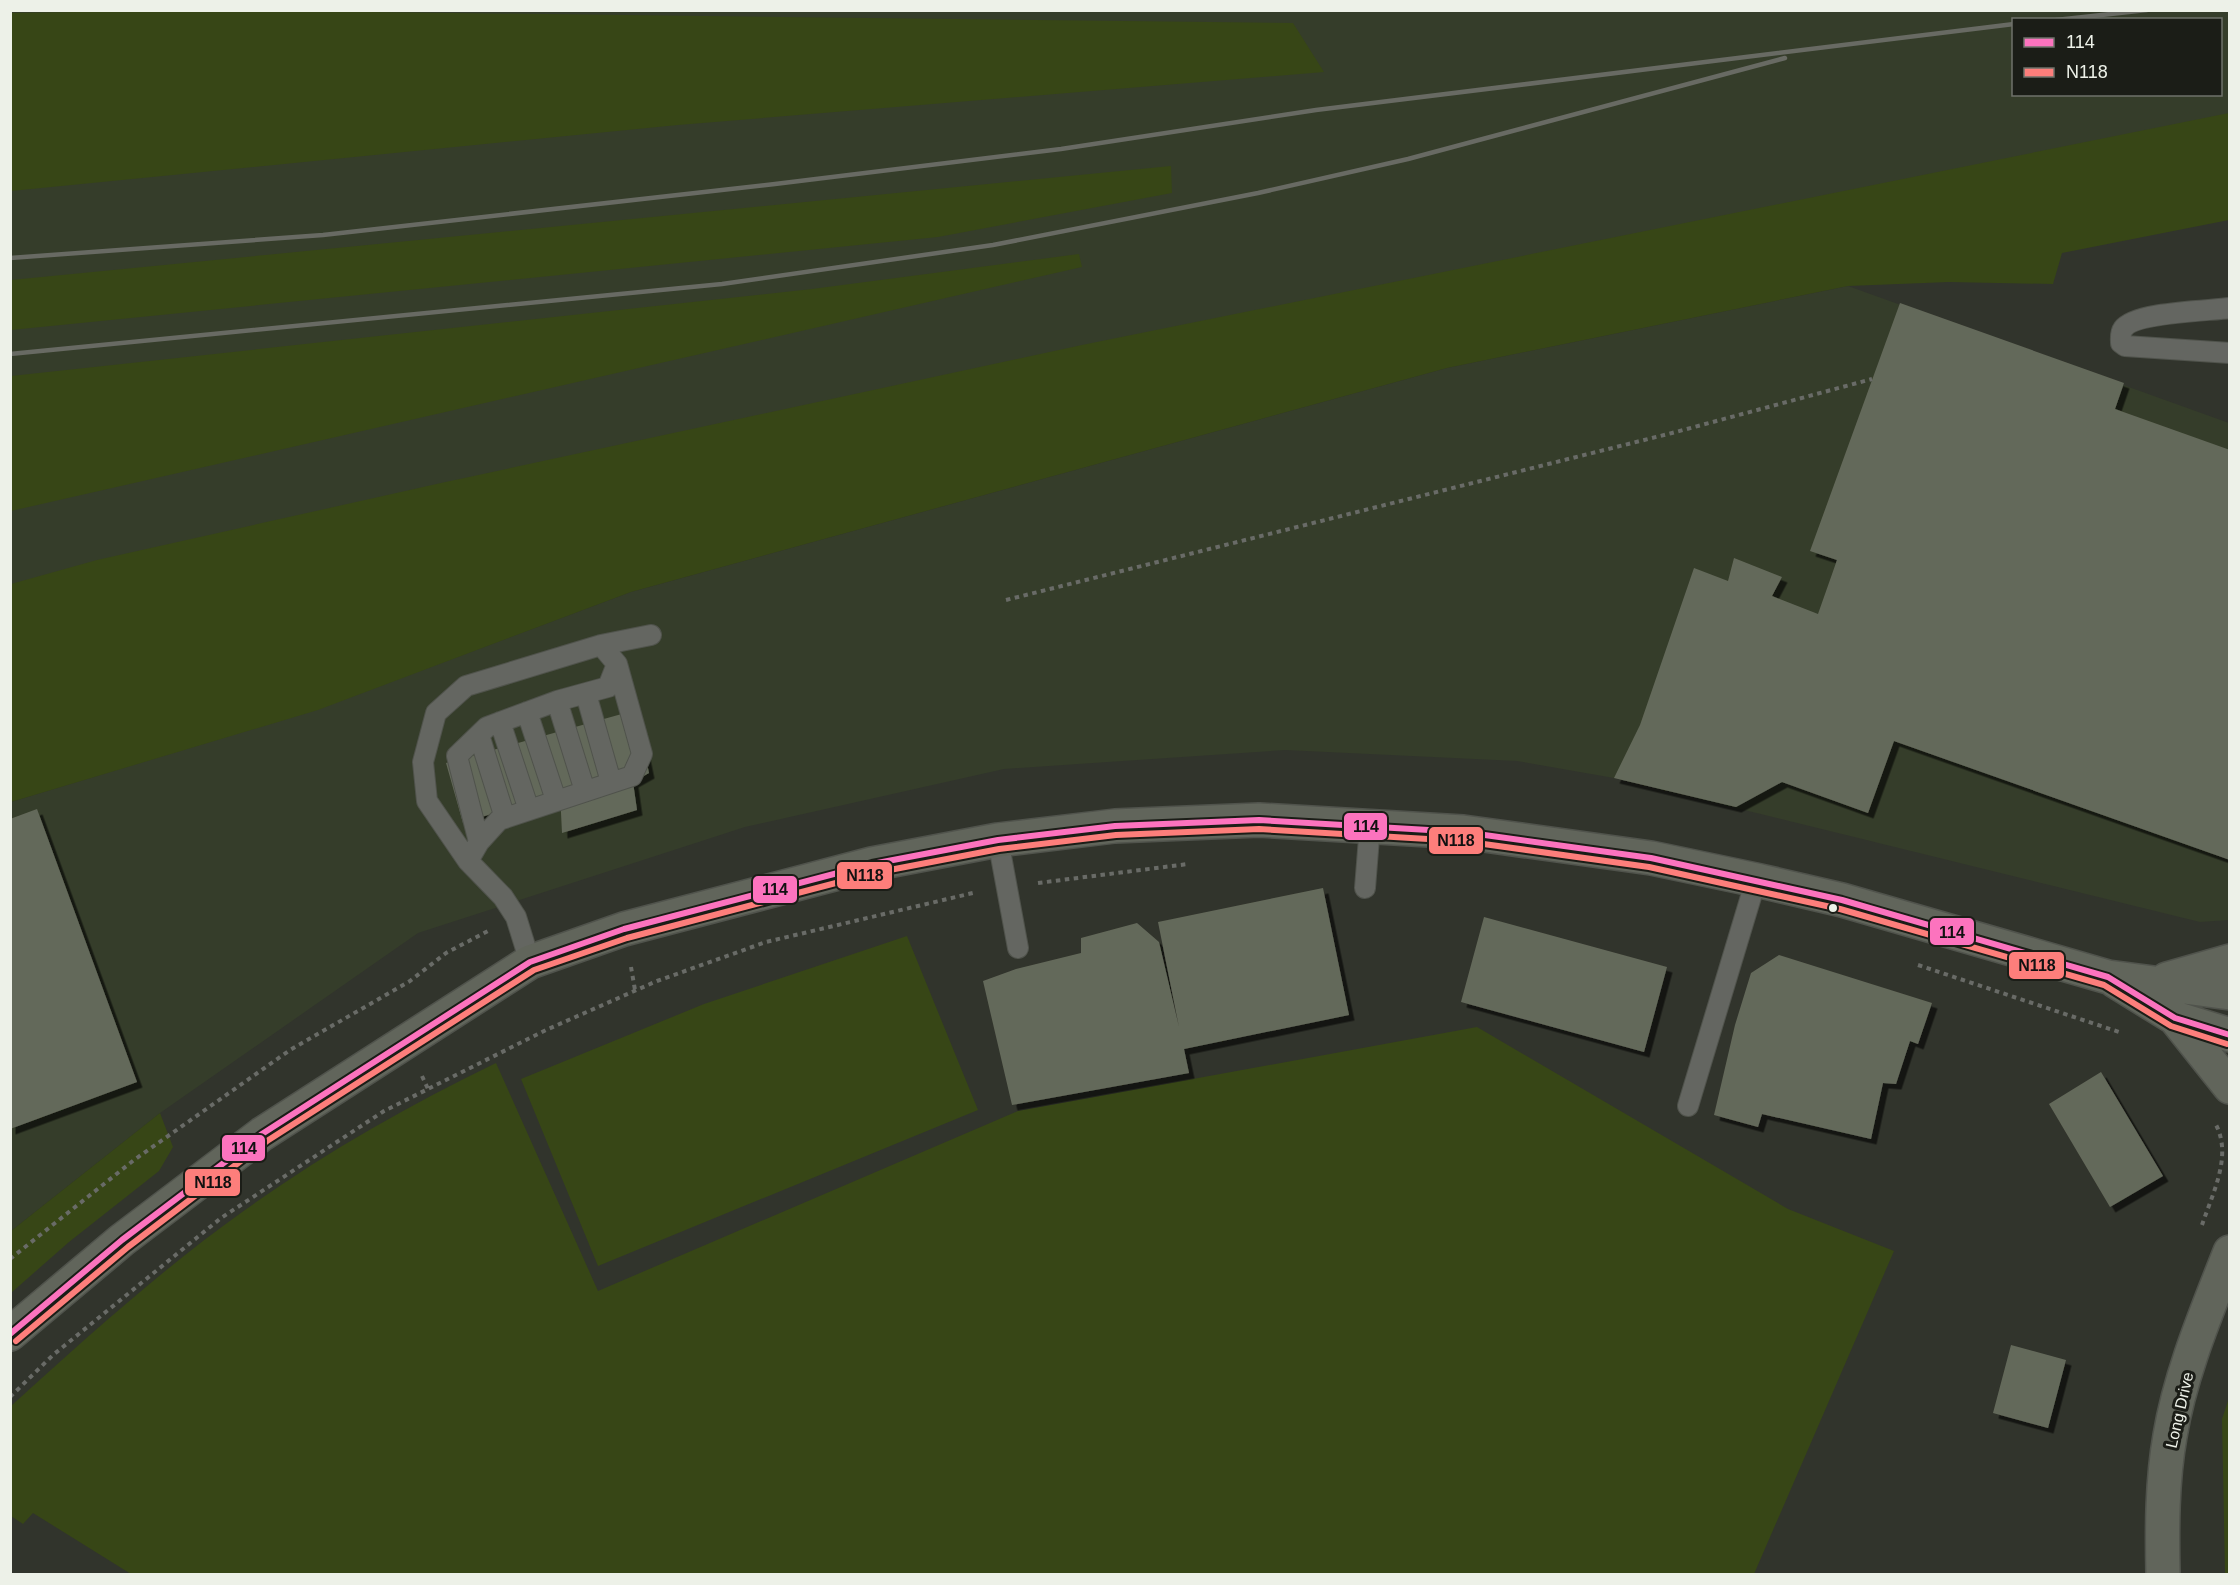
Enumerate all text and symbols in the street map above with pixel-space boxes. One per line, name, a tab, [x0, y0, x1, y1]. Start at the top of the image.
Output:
legend	[2012, 18, 2222, 96]
text: 114	[2066, 32, 2095, 52]
text: N118	[2066, 62, 2108, 82]
line badge: 114	[1343, 812, 1388, 841]
text: 114	[1353, 818, 1379, 835]
line badge: N118	[1428, 826, 1484, 855]
text: N118	[1437, 832, 1475, 849]
line badge: N118	[836, 861, 893, 890]
text: N118	[846, 867, 884, 884]
line badge: 114	[752, 875, 798, 904]
text: 114	[762, 881, 788, 898]
unlabelled marker	[1827, 902, 1839, 914]
line badge: 114	[1929, 917, 1975, 946]
text: 114	[1939, 924, 1965, 941]
line badge: N118	[2008, 951, 2065, 980]
text: N118	[2018, 957, 2056, 974]
line badge: 114	[221, 1134, 266, 1162]
text: 114	[231, 1140, 257, 1157]
line badge: N118	[184, 1168, 241, 1197]
text: N118	[194, 1174, 232, 1191]
street label: Long Drive	[2163, 1370, 2196, 1450]

